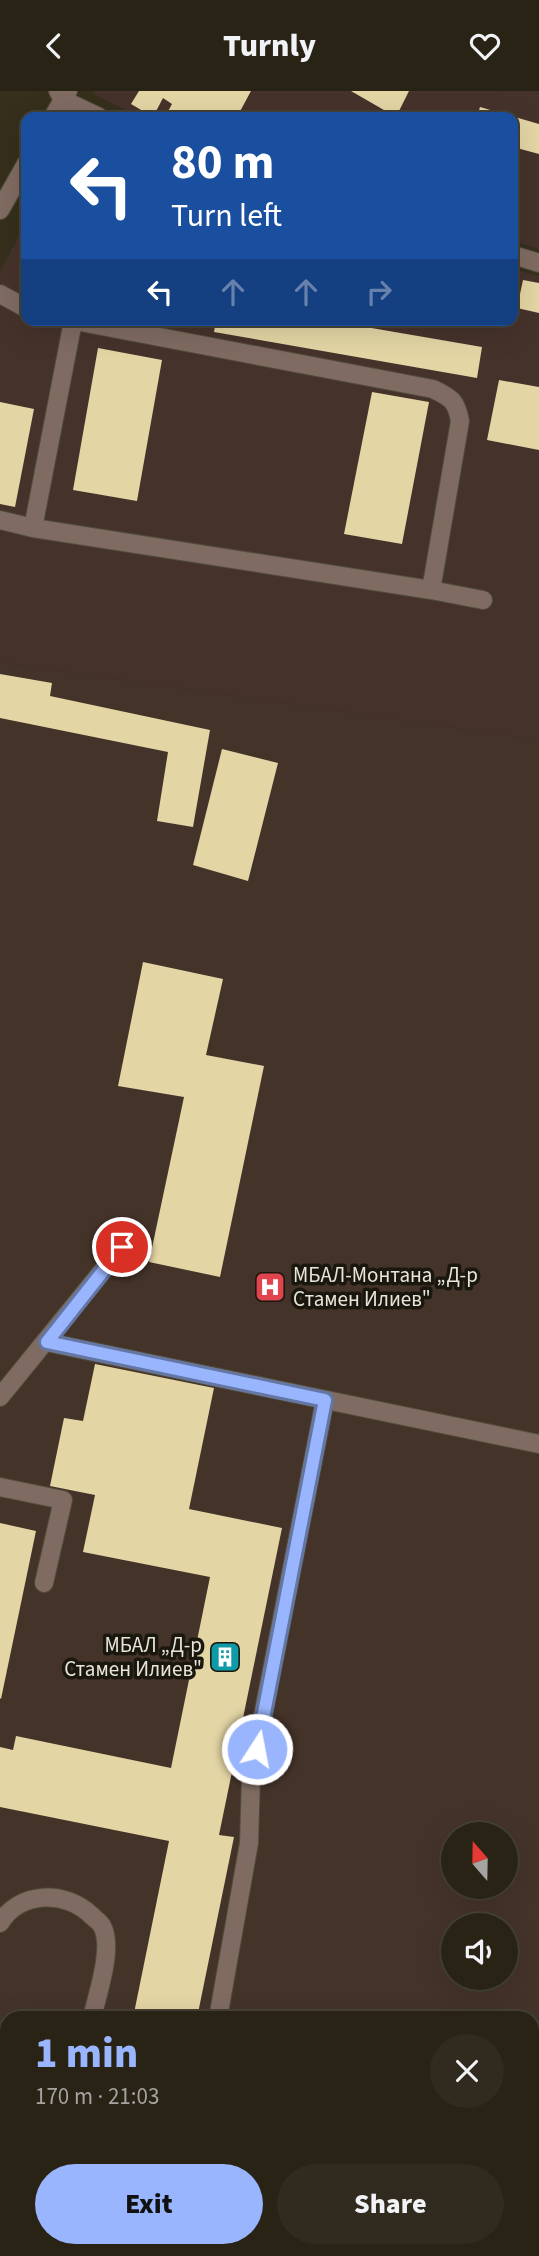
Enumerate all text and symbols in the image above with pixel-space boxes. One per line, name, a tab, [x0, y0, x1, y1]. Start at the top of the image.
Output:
text: Turnly	[223, 23, 316, 69]
icon: back	[35, 27, 73, 65]
icon: heart	[466, 27, 504, 65]
text: 80 m	[171, 128, 275, 198]
icon: left	[56, 140, 147, 231]
text: Turn left	[171, 193, 282, 239]
icon: left	[141, 273, 179, 311]
icon: ahead	[214, 273, 252, 311]
icon: ahead	[287, 273, 325, 311]
icon: right	[360, 273, 398, 311]
pin	[92, 1217, 152, 1277]
icon: arrive	[103, 1228, 141, 1266]
place label: МБАЛ-Монтана „Д-р Стамен Илиев"	[293, 1260, 478, 1314]
hospital icon: МБАЛ-Монтана „Д-р Стамен Илиев"	[253, 1270, 287, 1304]
place label: МБАЛ „Д-р Стамен Илиев"	[64, 1630, 202, 1684]
building icon: МБАЛ „Д-р Стамен Илиев"	[208, 1640, 242, 1674]
position arrow	[220, 1712, 294, 1786]
north arrow	[441, 1822, 518, 1899]
map controls	[441, 1822, 518, 1990]
button: sound	[441, 1913, 518, 1990]
text: 1 min	[35, 2024, 138, 2084]
button: close	[430, 2034, 504, 2108]
text: 170 m · 21:03	[35, 2080, 159, 2113]
button: Exit	[35, 2164, 263, 2244]
button: Share	[277, 2164, 504, 2244]

